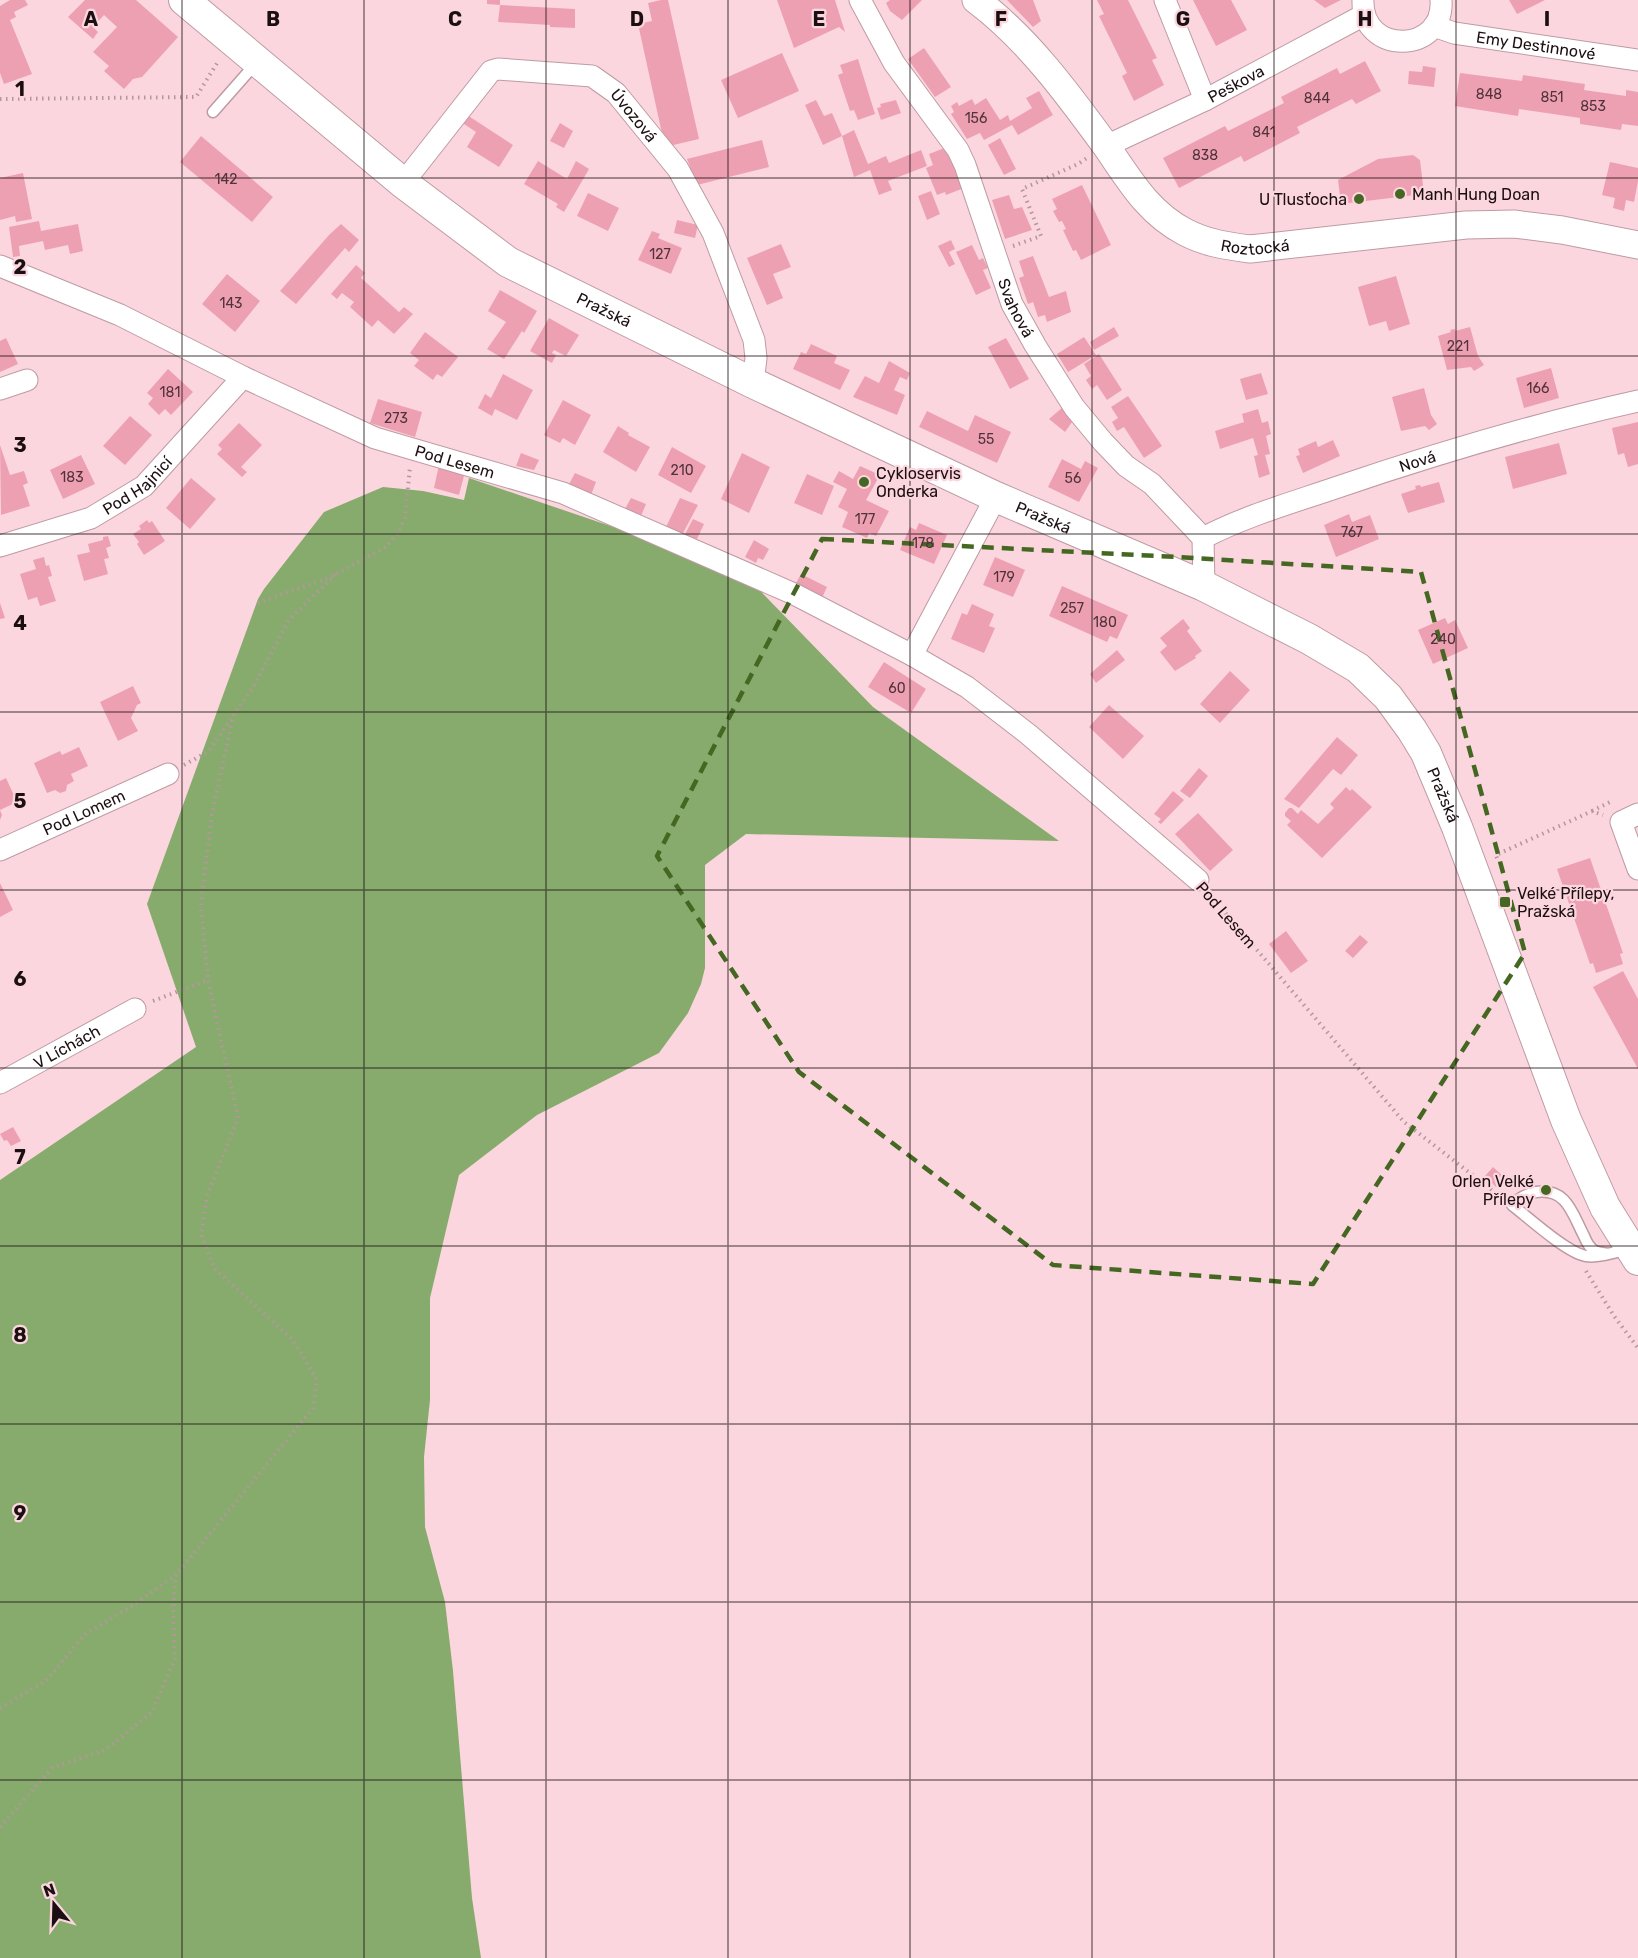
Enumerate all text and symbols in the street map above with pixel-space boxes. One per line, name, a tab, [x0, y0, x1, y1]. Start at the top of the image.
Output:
text: A	[84, 7, 99, 31]
text: B	[266, 7, 280, 31]
text: C	[448, 7, 462, 31]
text: D	[630, 7, 644, 31]
text: E	[813, 7, 825, 31]
text: F	[995, 7, 1007, 31]
text: G	[1176, 7, 1190, 31]
text: H	[1358, 7, 1372, 31]
text: I	[1544, 7, 1550, 31]
street label: Emy Destinnové	[1475, 27, 1597, 63]
street label: Peškova	[1204, 61, 1267, 106]
text: 1	[15, 77, 25, 101]
street label: Úvozová	[607, 84, 661, 146]
house number: 848	[1476, 86, 1502, 103]
house number: 851	[1541, 89, 1564, 106]
house number: 844	[1304, 90, 1330, 107]
house number: 853	[1580, 98, 1606, 115]
house number: 156	[965, 110, 987, 127]
house number: 841	[1252, 124, 1276, 141]
house number: 838	[1192, 147, 1218, 164]
house number: 142	[215, 171, 237, 188]
place label: Manh Hung Doan	[1412, 185, 1540, 204]
marker: Manh Hung Doan	[1393, 187, 1407, 201]
place label: U Tlusťocha	[1259, 190, 1347, 209]
marker: U Tlusťocha	[1352, 192, 1366, 206]
street label: Roztocká	[1219, 235, 1290, 259]
house number: 127	[649, 246, 671, 263]
text: 2	[14, 255, 27, 279]
street label: Svahová	[995, 276, 1038, 341]
street label: Pražská	[574, 288, 634, 331]
house number: 143	[219, 295, 243, 312]
house number: 221	[1447, 338, 1469, 355]
house number: 166	[1527, 380, 1549, 397]
house number: 181	[160, 384, 180, 401]
house number: 273	[384, 410, 408, 427]
house number: 55	[978, 431, 994, 448]
text: 3	[13, 433, 27, 457]
street label: Pod Lesem	[413, 441, 497, 482]
street label: Nová	[1397, 446, 1438, 476]
street label: Pod Hajnicí	[99, 452, 176, 518]
house number: 210	[670, 462, 694, 479]
place label: Cykloservis Onderka	[876, 464, 961, 501]
house number: 183	[60, 469, 84, 486]
house number: 56	[1065, 470, 1081, 487]
marker: Cykloservis Onderka	[857, 475, 871, 489]
street label: Pražská	[1013, 497, 1074, 537]
house number: 177	[855, 511, 875, 528]
house number: 767	[1341, 524, 1363, 541]
house number: 178	[912, 535, 934, 552]
house number: 179	[993, 569, 1015, 586]
house number: 257	[1060, 600, 1084, 617]
text: 4	[13, 611, 27, 635]
house number: 180	[1093, 614, 1117, 631]
house number: 240	[1430, 631, 1456, 648]
house number: 60	[888, 680, 906, 697]
street label: Pražská	[1423, 764, 1464, 825]
street label: Pod Lomem	[40, 785, 128, 839]
text: 5	[14, 789, 27, 813]
street label: Pod Lesem	[1192, 878, 1260, 952]
place label: Velké Přílepy, Pražská	[1517, 884, 1615, 921]
marker: Velké Přílepy, Pražská	[1498, 895, 1512, 909]
text: 6	[13, 967, 27, 991]
street label: V Líchách	[30, 1021, 103, 1072]
text: 7	[14, 1145, 26, 1169]
place label: Orlen Velké Přílepy	[1452, 1172, 1534, 1209]
marker: Orlen Velké Přílepy	[1539, 1183, 1553, 1197]
text: 8	[13, 1323, 27, 1347]
text: 9	[14, 1501, 27, 1525]
north arrow	[24, 1874, 84, 1934]
text: N	[41, 1879, 58, 1901]

